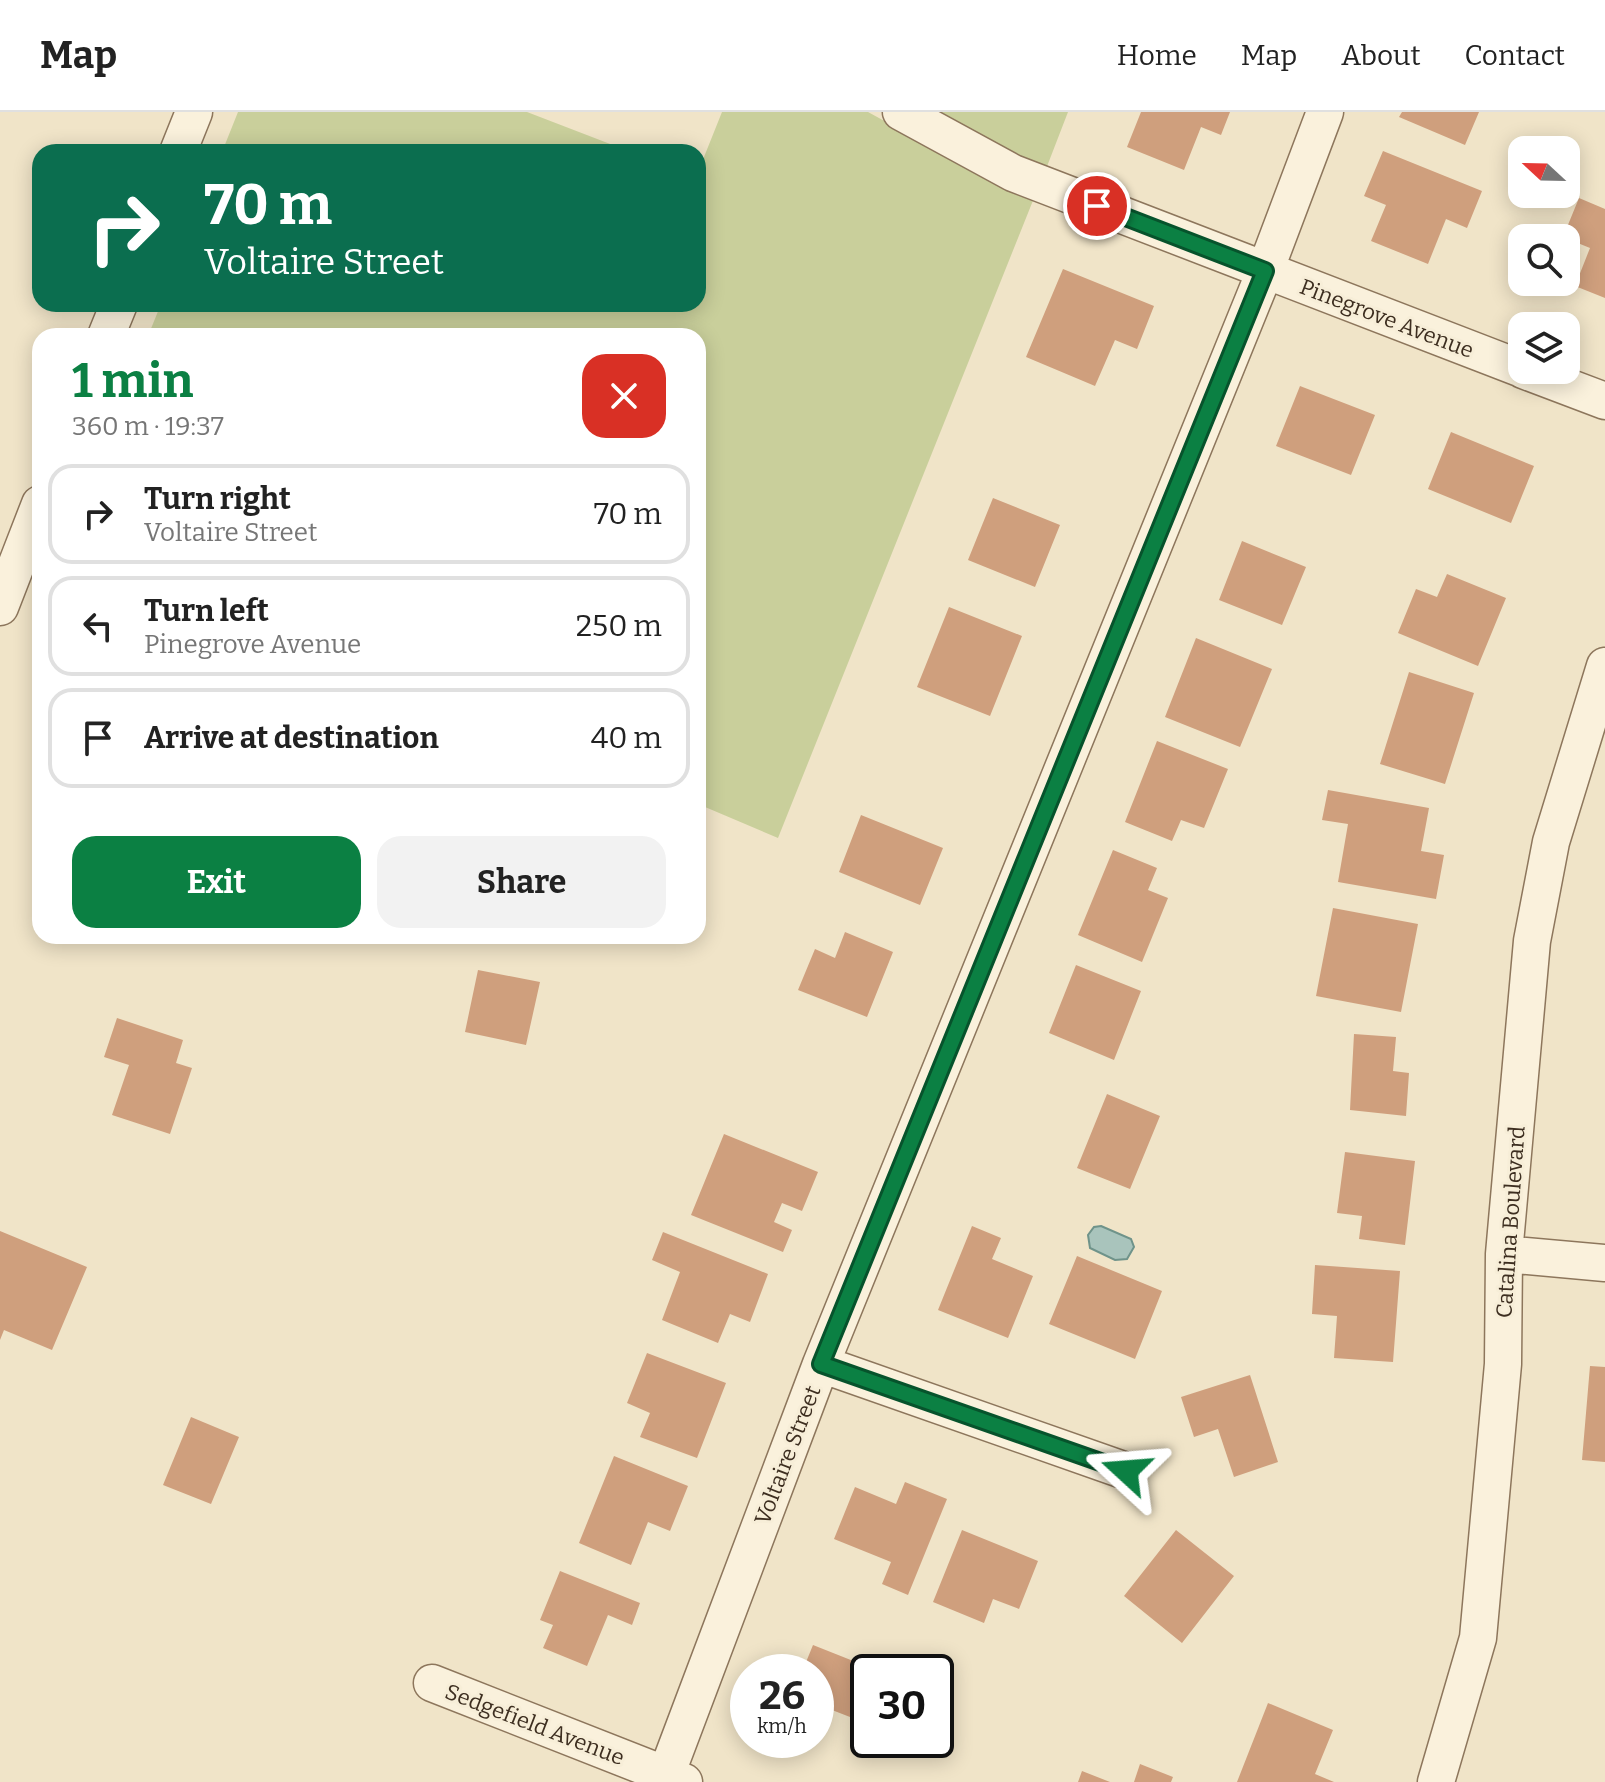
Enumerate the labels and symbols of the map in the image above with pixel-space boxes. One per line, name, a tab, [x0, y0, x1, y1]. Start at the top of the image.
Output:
north arrow	[1508, 136, 1580, 208]
pin	[1063, 172, 1131, 240]
street label: Pinegrove Avenue	[1296, 273, 1477, 364]
street label: Catalina Boulevard	[1490, 1125, 1531, 1319]
street label: Voltaire Street	[749, 1382, 826, 1529]
position arrow	[1084, 1429, 1168, 1513]
speed limit sign: 30	[850, 1654, 954, 1758]
street label: Sedgefield Avenue	[441, 1678, 628, 1771]

